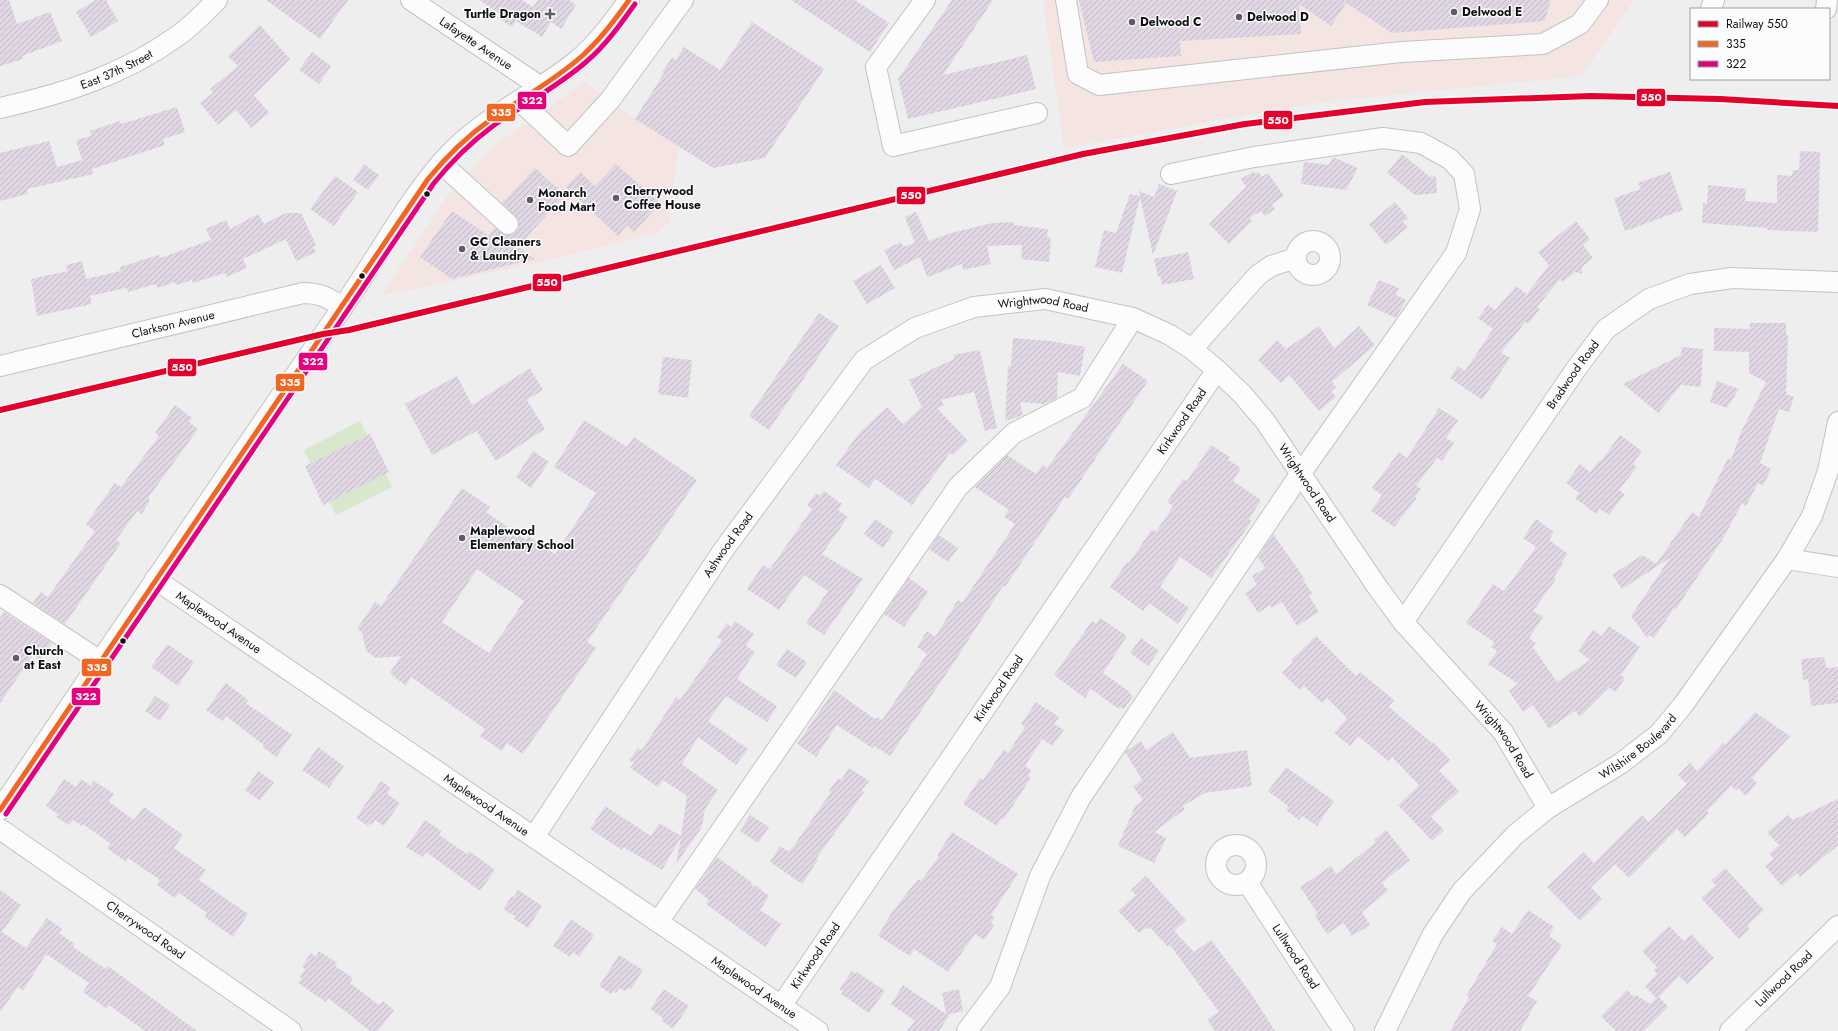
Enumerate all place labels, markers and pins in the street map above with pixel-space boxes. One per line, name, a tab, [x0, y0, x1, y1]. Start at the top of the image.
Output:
place label: Delwood E	[1462, 3, 1522, 21]
place label: Turtle Dragon	[464, 5, 541, 23]
marker: Delwood E	[1449, 7, 1459, 17]
marker: Turtle Dragon	[544, 8, 556, 20]
place label: Delwood D	[1247, 8, 1309, 26]
marker: Delwood D	[1234, 12, 1244, 22]
place label: Delwood C	[1140, 13, 1201, 31]
marker: Delwood C	[1127, 17, 1137, 27]
place label: Cherrywood Coffee House	[624, 182, 701, 214]
place label: Monarch Food Mart	[538, 184, 596, 216]
unlabelled marker	[422, 189, 432, 199]
marker: Cherrywood Coffee House	[611, 193, 621, 203]
marker: Monarch Food Mart	[525, 195, 535, 205]
place label: GC Cleaners & Laundry	[470, 233, 541, 265]
marker: GC Cleaners & Laundry	[457, 244, 467, 254]
unlabelled marker	[357, 271, 367, 281]
place label: Maplewood Elementary School	[470, 522, 574, 554]
marker: Maplewood Elementary School	[457, 533, 467, 543]
unlabelled marker	[118, 636, 128, 646]
place label: Church at East	[24, 642, 64, 674]
marker: Church at East	[11, 653, 21, 663]

